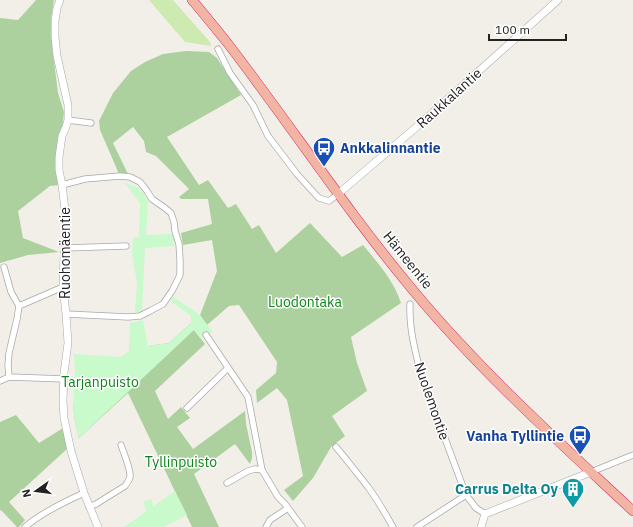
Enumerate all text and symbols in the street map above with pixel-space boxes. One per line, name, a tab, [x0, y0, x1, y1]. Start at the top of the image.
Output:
scale bar	[489, 16, 566, 42]
text: 100 m	[495, 22, 530, 37]
street label: Raukkalantie	[413, 64, 486, 132]
bus stop icon: Ankkalinnantie	[311, 135, 337, 168]
place label: Ankkalinnantie	[340, 139, 441, 157]
street label: Ruohomäentie	[56, 207, 74, 299]
street label: Hämeentie	[379, 228, 437, 293]
park label: Luodontaka	[268, 293, 342, 311]
street label: Nuolemontie	[410, 360, 454, 443]
park label: Tarjanpuisto	[61, 373, 139, 391]
bus stop icon: Vanha Tyllintie	[567, 423, 593, 456]
place label: Vanha Tyllintie	[466, 427, 564, 445]
park label: Tyllinpuisto	[145, 453, 217, 471]
north arrow	[16, 471, 56, 511]
building icon: Carrus Delta Oy	[560, 476, 586, 509]
place label: Carrus Delta Oy	[455, 480, 559, 498]
text: N	[19, 488, 34, 499]

